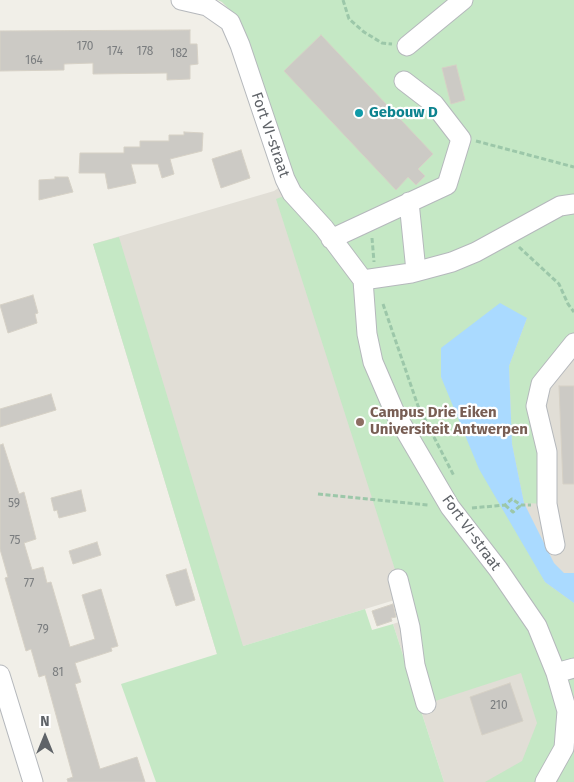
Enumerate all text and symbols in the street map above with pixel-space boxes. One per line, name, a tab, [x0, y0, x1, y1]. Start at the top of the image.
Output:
house number: 170	[76, 40, 94, 54]
house number: 174	[107, 45, 123, 59]
house number: 178	[137, 45, 153, 59]
house number: 182	[170, 47, 188, 61]
house number: 164	[25, 54, 43, 68]
street label: Fort VI-straat	[247, 90, 293, 180]
place label: Gebouw D	[369, 104, 438, 122]
marker: Gebouw D	[353, 107, 365, 119]
place label: Campus Drie Eiken Universiteit Antwerpen	[370, 404, 528, 439]
marker: Campus Drie Eiken Universiteit Antwerpen	[354, 416, 366, 428]
street label: Fort VI-straat	[438, 492, 504, 574]
house number: 59	[8, 497, 20, 511]
house number: 75	[9, 534, 21, 548]
house number: 77	[24, 577, 34, 591]
house number: 79	[37, 623, 49, 637]
house number: 81	[52, 666, 64, 680]
house number: 210	[490, 699, 508, 713]
north arrow	[20, 712, 70, 762]
text: N	[40, 713, 50, 730]

